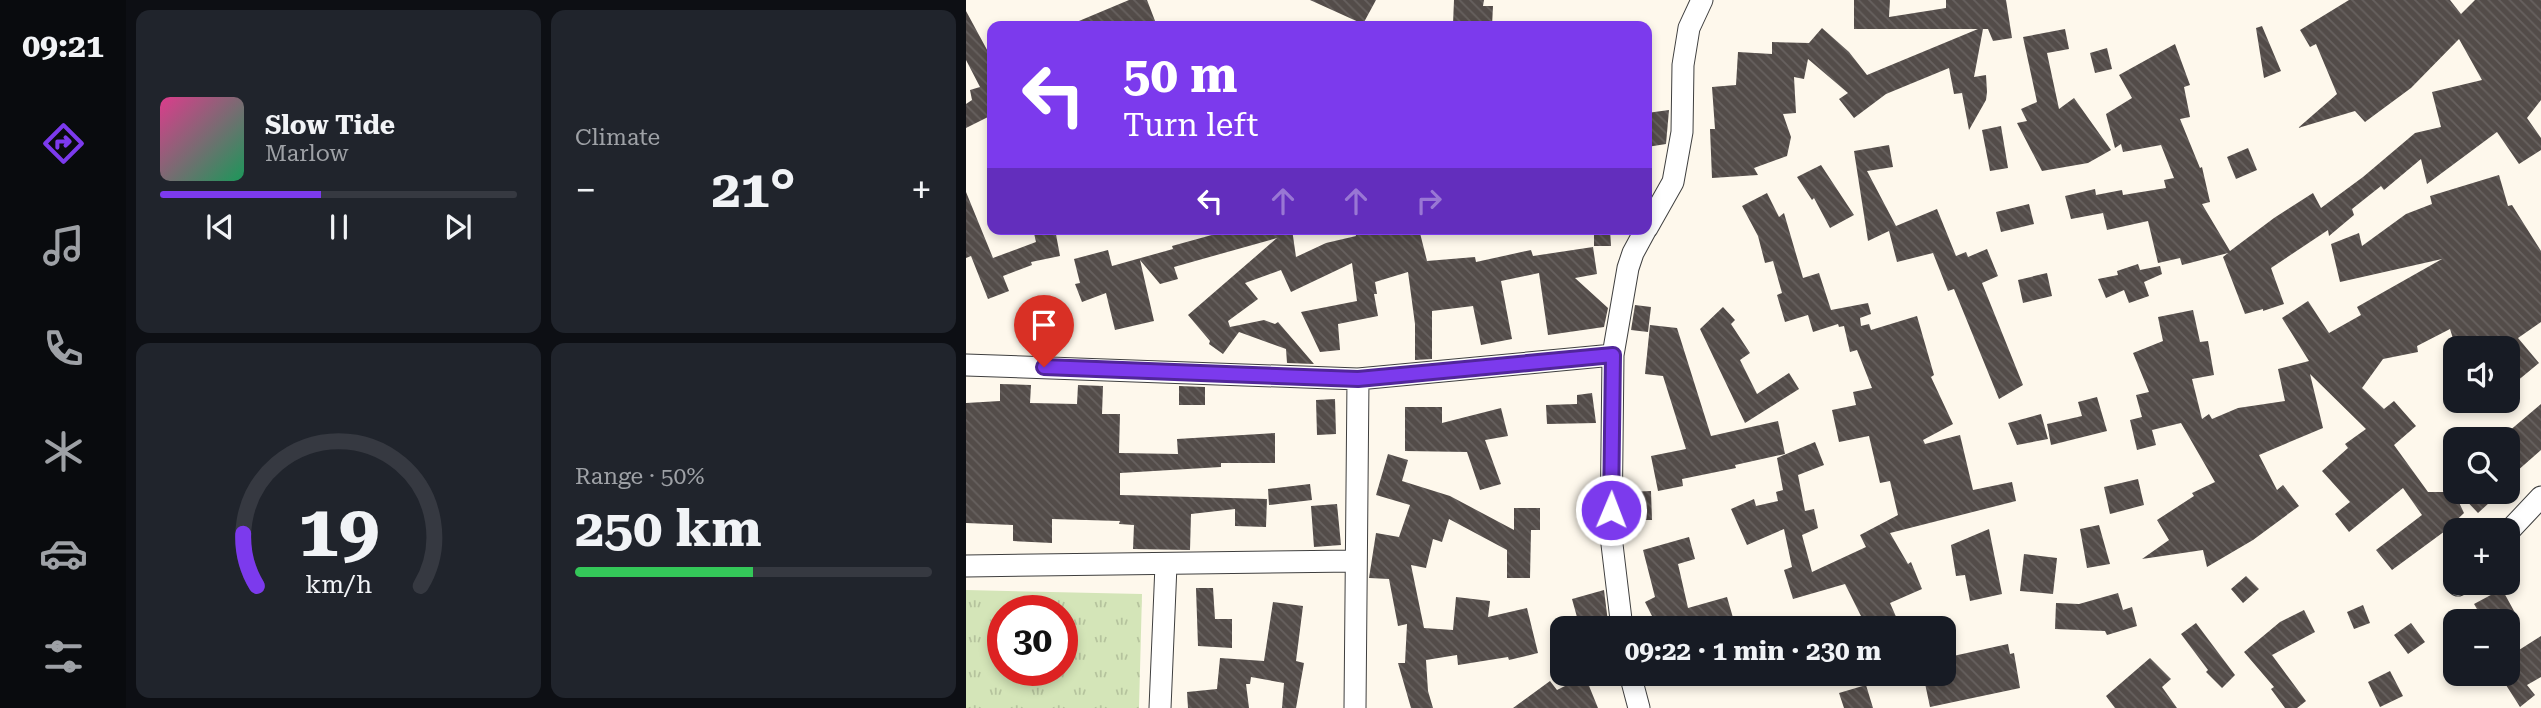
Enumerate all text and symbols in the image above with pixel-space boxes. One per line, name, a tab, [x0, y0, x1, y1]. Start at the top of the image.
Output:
text: 09:21	[22, 27, 104, 65]
text: 50 m	[1123, 47, 1238, 104]
icon: left	[1008, 49, 1099, 140]
text: Turn left	[1123, 106, 1258, 144]
text: Slow Tide	[265, 110, 395, 140]
icon: directions	[39, 119, 88, 168]
text: Climate	[575, 124, 660, 151]
text: Marlow	[265, 140, 348, 167]
text: 21°	[711, 159, 796, 220]
text: −	[575, 168, 596, 212]
text: +	[911, 168, 932, 212]
icon: left	[1191, 182, 1229, 220]
icon: ahead	[1264, 182, 1302, 220]
icon: ahead	[1337, 182, 1375, 220]
icon: right	[1410, 182, 1448, 220]
icon: previous	[201, 208, 239, 246]
icon: pause	[320, 208, 358, 246]
icon: next	[439, 208, 477, 246]
icon: music	[39, 221, 88, 270]
pin	[1014, 295, 1074, 367]
icon: arrive	[1025, 306, 1063, 344]
icon: phone	[39, 324, 88, 373]
map controls	[2443, 336, 2520, 686]
button: sound	[2443, 336, 2520, 413]
icon: climate	[39, 427, 88, 476]
button: search	[2443, 427, 2520, 504]
text: Range · 50%	[575, 463, 704, 490]
position arrow	[1574, 473, 1648, 547]
text: 19	[298, 490, 379, 575]
text: 250 km	[575, 498, 762, 559]
button: +	[2443, 518, 2520, 595]
icon: car	[39, 529, 88, 578]
text: km/h	[305, 570, 372, 599]
speed limit sign: 30	[987, 595, 1078, 686]
button: −	[2443, 609, 2520, 686]
icon: filters	[39, 632, 88, 681]
text: 09:22 · 1 min · 230 m	[1625, 636, 1881, 666]

